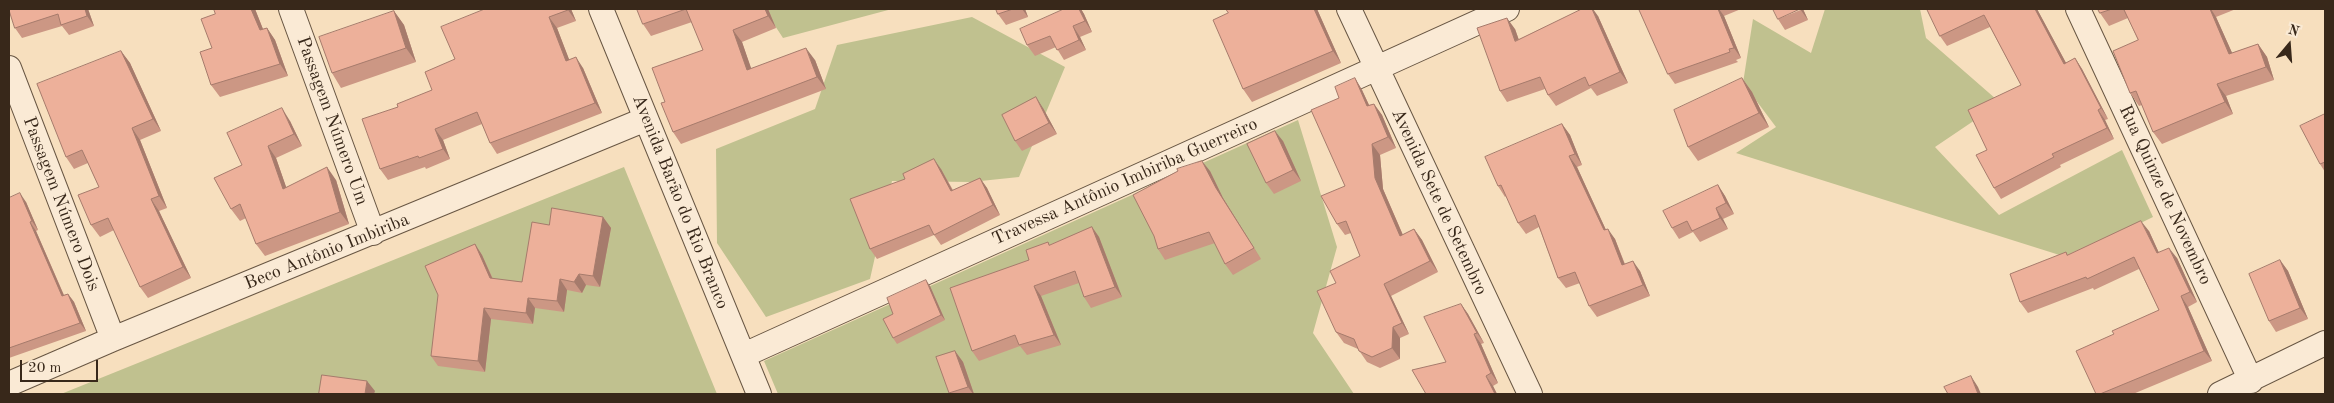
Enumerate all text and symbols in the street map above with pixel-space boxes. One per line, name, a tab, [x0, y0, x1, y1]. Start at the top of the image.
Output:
north arrow	[2264, 20, 2314, 70]
text: N	[2286, 22, 2301, 39]
street label: Passagem Número Um	[291, 34, 373, 208]
street label: Avenida Barão do Rio Branco	[627, 92, 733, 312]
street label: Rua Quinze de Novembro	[2114, 102, 2216, 288]
street label: Avenida Sete de Setembro	[1386, 105, 1492, 299]
street label: Passagem Número Dois	[18, 114, 104, 294]
street label: Travessa Antônio Imbiriba Guerreiro	[989, 114, 1261, 250]
street label: Beco Antônio Imbiriba	[242, 209, 412, 295]
scale bar	[22, 350, 100, 382]
text: 20 m	[28, 361, 62, 376]

